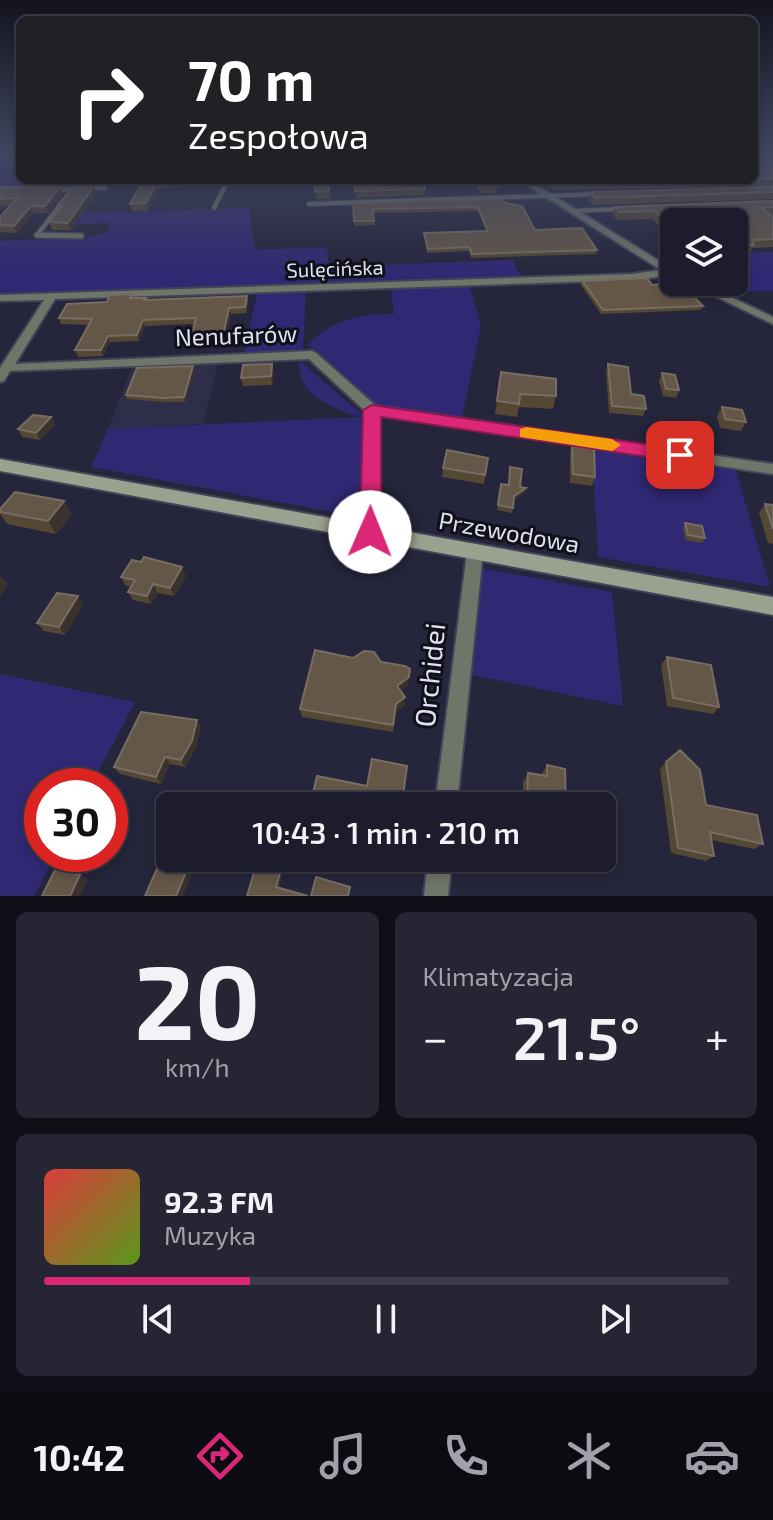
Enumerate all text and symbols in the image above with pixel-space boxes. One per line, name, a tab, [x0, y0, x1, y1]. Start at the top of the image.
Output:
text: 70 m	[188, 45, 314, 112]
icon: right	[56, 48, 160, 152]
text: Zespołowa	[188, 113, 369, 156]
map controls	[660, 208, 748, 296]
button: layers	[660, 208, 748, 296]
street label: Sulęcińska	[286, 254, 384, 282]
street label: Nenufarów	[174, 318, 298, 351]
pin	[646, 421, 714, 489]
icon: arrive	[658, 433, 702, 477]
position arrow	[328, 490, 412, 574]
street label: Przewodowa	[437, 505, 582, 558]
street label: Orchidei	[407, 621, 451, 729]
speed limit sign: 30	[24, 768, 128, 872]
text: 10:43 · 1 min · 210 m	[252, 814, 520, 850]
text: 20	[134, 936, 260, 1061]
text: Klimatyzacja	[423, 960, 574, 991]
text: 21.5°	[513, 1000, 640, 1072]
text: −	[423, 1010, 448, 1063]
text: +	[705, 1010, 729, 1063]
text: km/h	[165, 1051, 230, 1082]
text: 92.3 FM	[164, 1183, 274, 1219]
text: Muzyka	[164, 1219, 256, 1250]
icon: previous	[136, 1297, 180, 1341]
icon: pause	[364, 1297, 408, 1341]
icon: next	[593, 1297, 637, 1341]
icon: directions	[192, 1428, 248, 1484]
icon: music	[315, 1428, 371, 1484]
icon: phone	[438, 1428, 494, 1484]
icon: climate	[561, 1428, 617, 1484]
icon: car	[684, 1428, 740, 1484]
text: 10:42	[33, 1435, 125, 1478]

